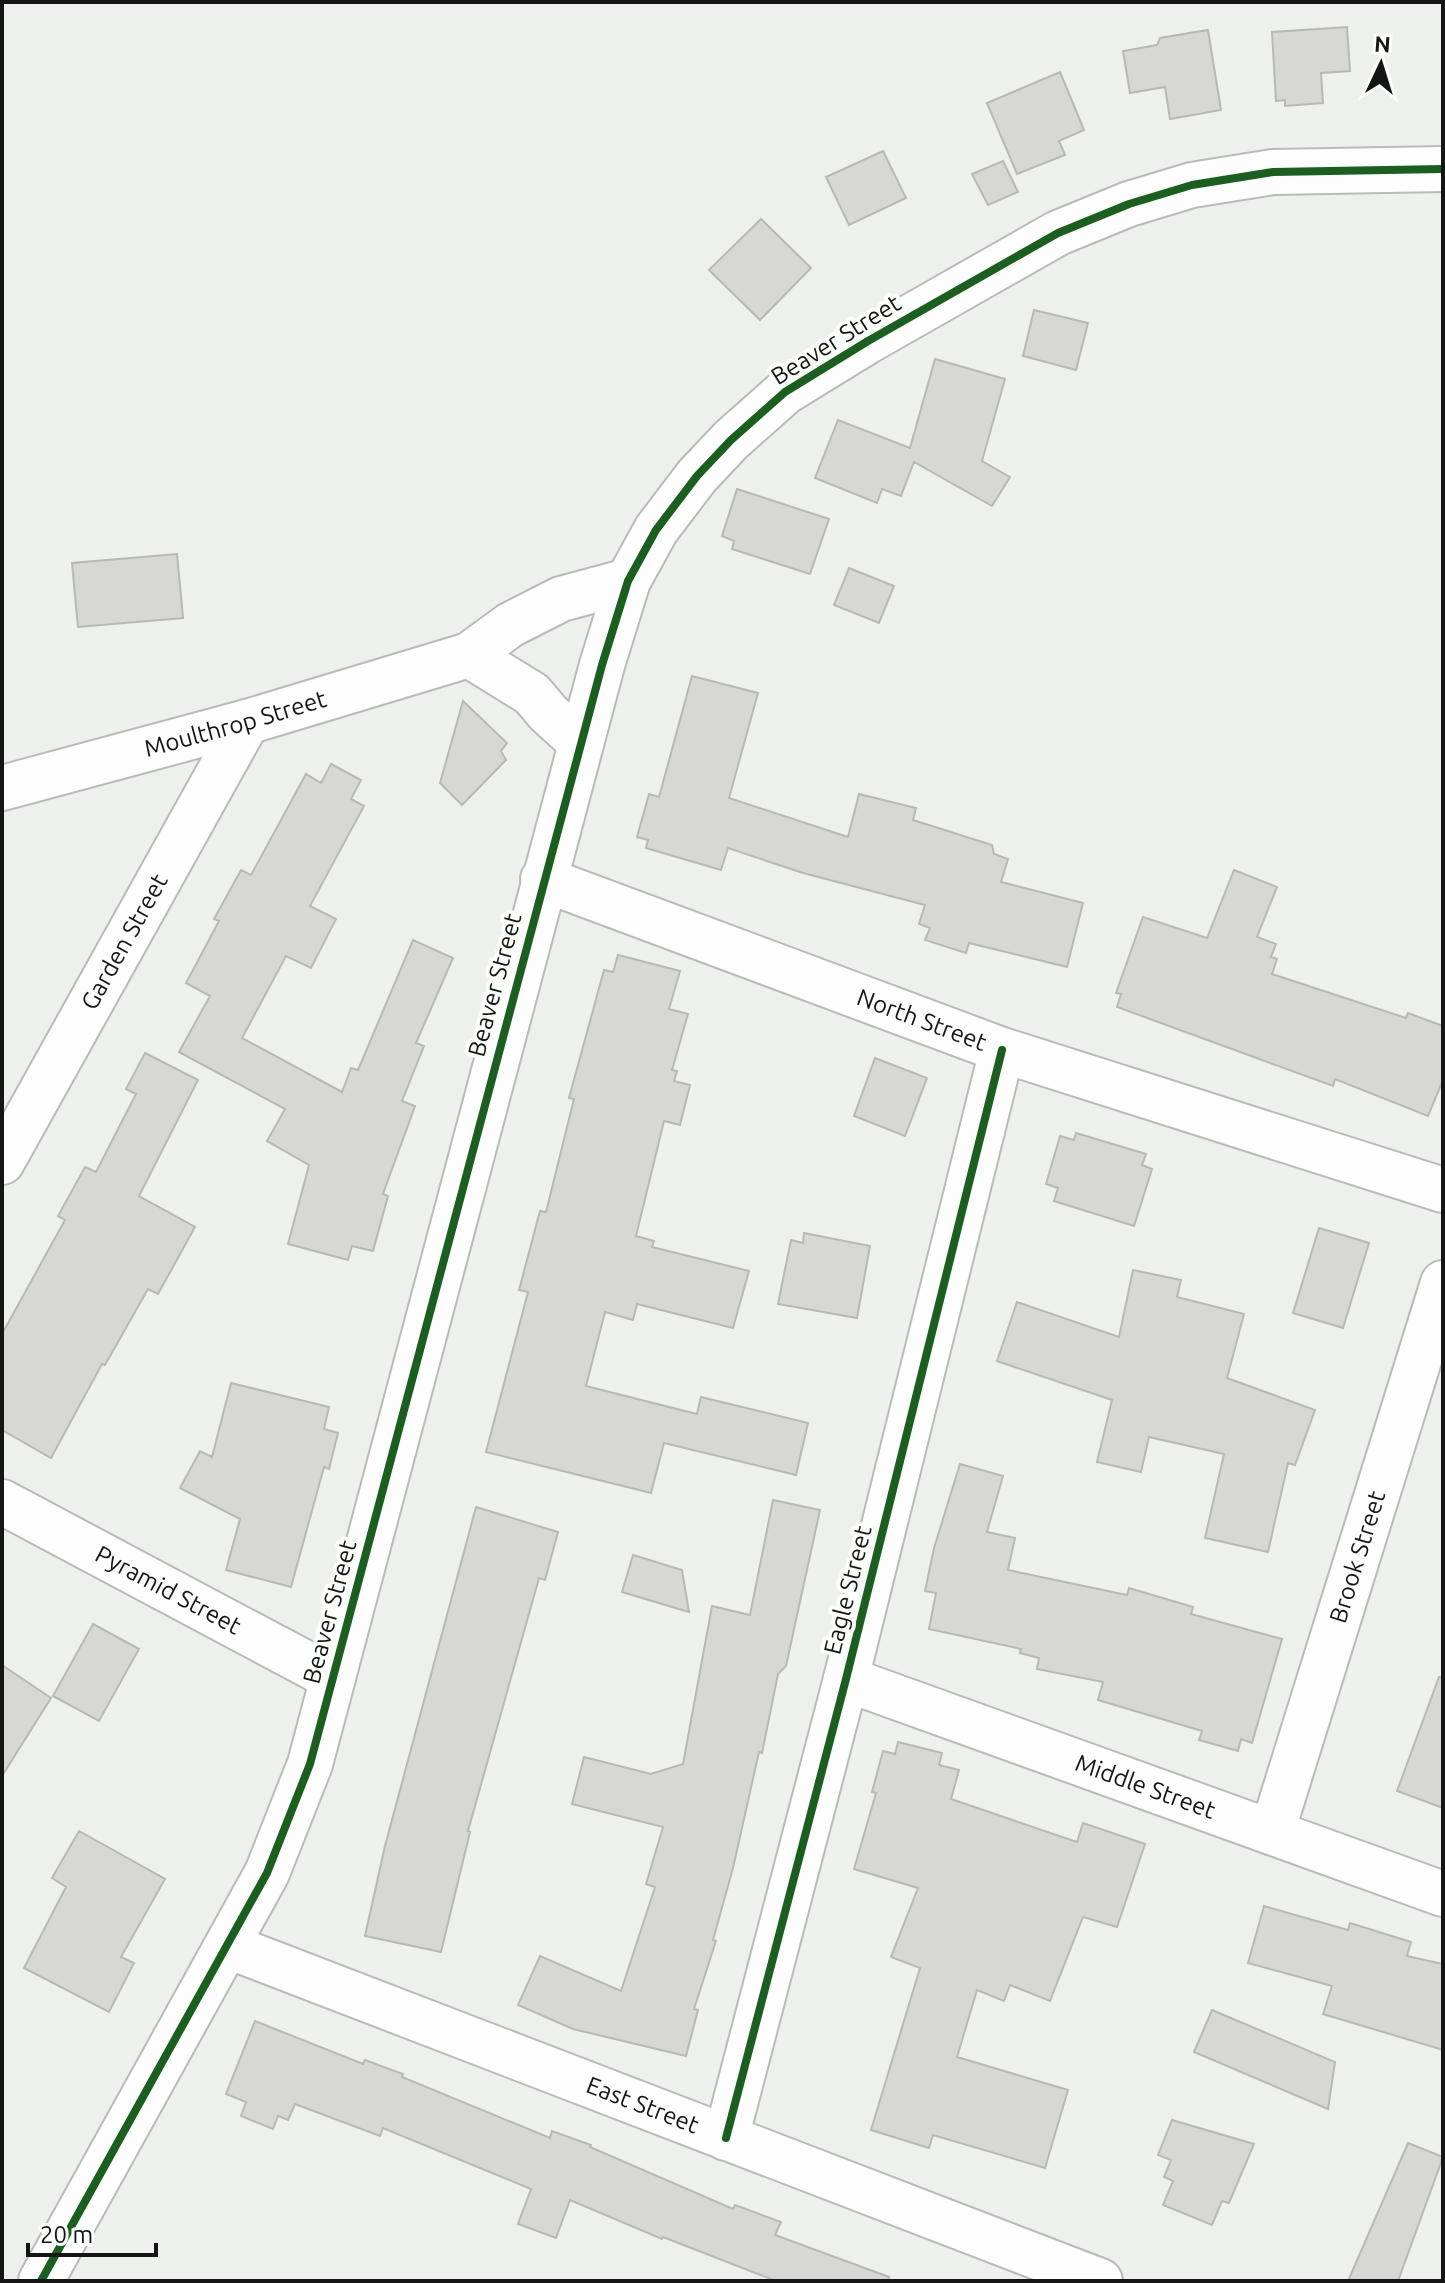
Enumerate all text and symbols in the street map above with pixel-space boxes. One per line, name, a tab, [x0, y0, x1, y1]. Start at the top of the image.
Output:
north arrow	[1341, 24, 1421, 104]
text: N	[1373, 31, 1391, 57]
street label: Beaver Street	[766, 289, 906, 390]
street label: Moulthrop Street	[141, 685, 330, 762]
street label: Garden Street	[76, 869, 173, 1014]
street label: Beaver Street	[462, 910, 527, 1060]
street label: North Street	[853, 983, 991, 1056]
street label: Brook Street	[1324, 1487, 1391, 1626]
street label: Eagle Street	[818, 1522, 877, 1657]
street label: Beaver Street	[297, 1537, 362, 1687]
street label: Pyramid Street	[91, 1540, 246, 1640]
street label: Middle Street	[1072, 1749, 1220, 1824]
street label: East Street	[583, 2071, 703, 2139]
scale bar	[28, 2207, 156, 2257]
text: 20 m	[40, 2221, 93, 2248]

